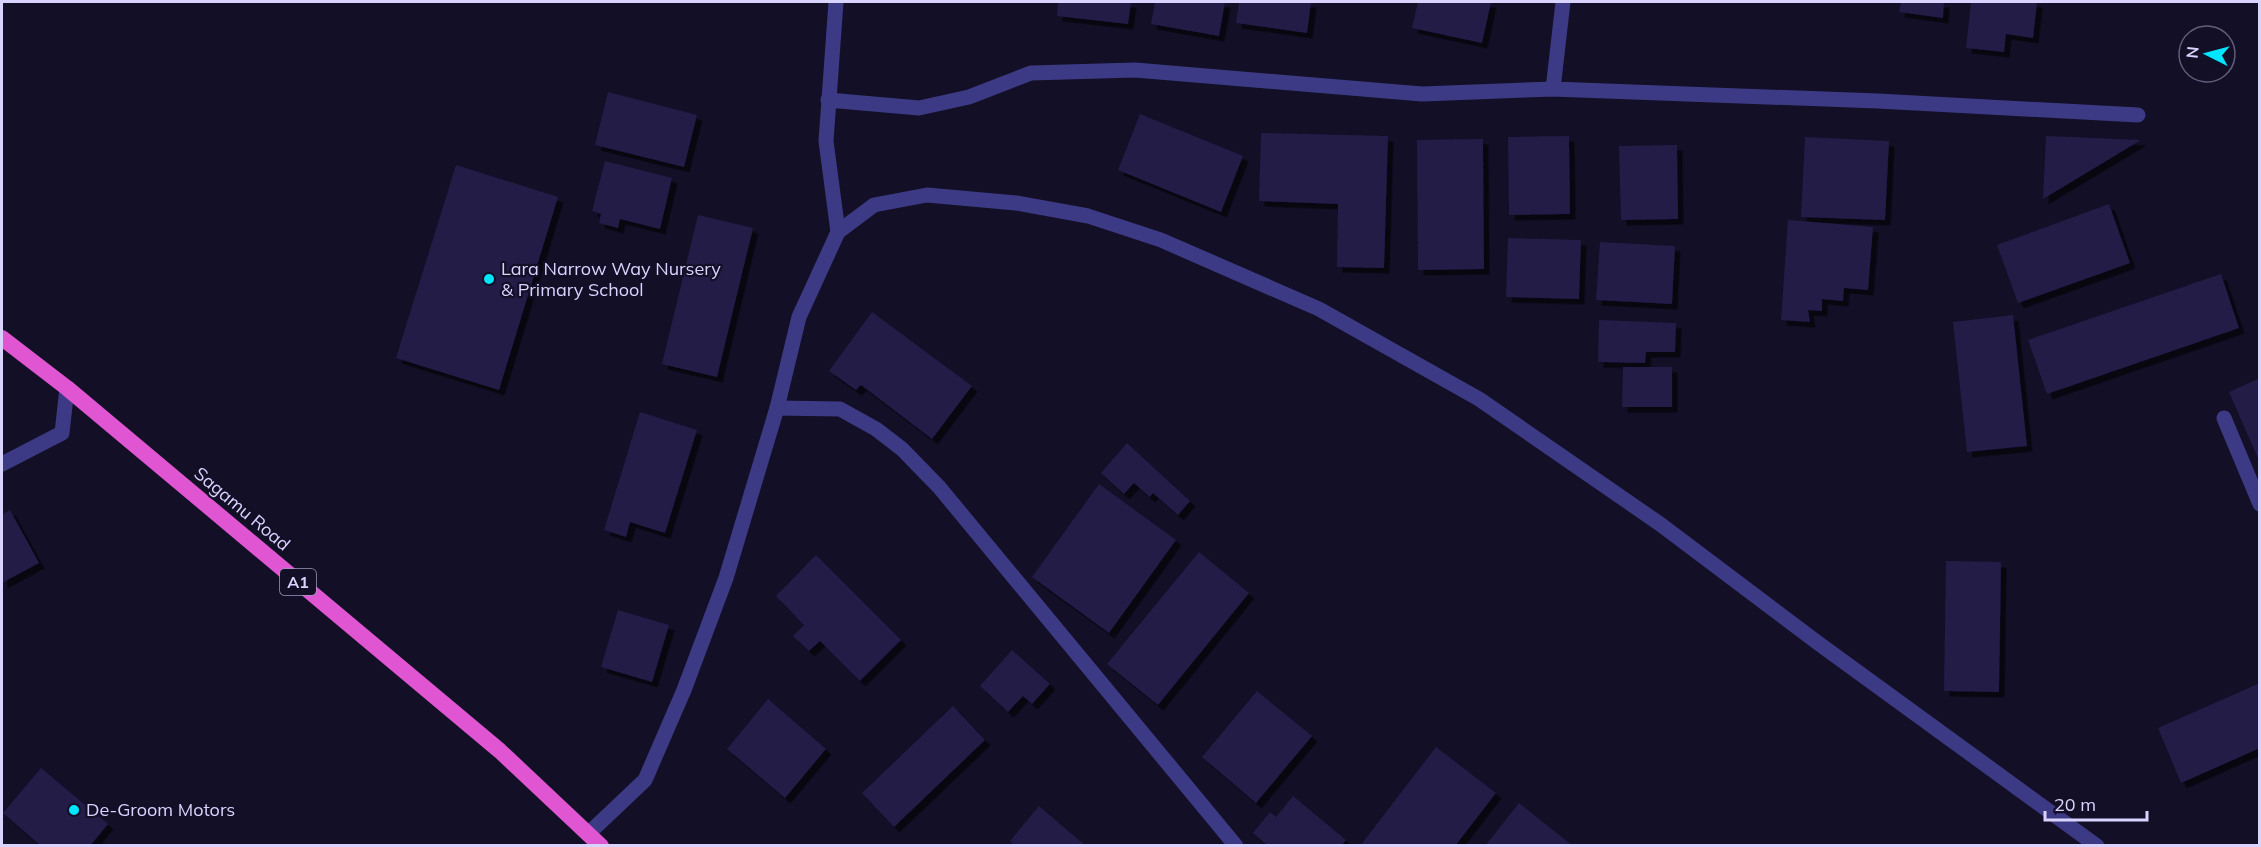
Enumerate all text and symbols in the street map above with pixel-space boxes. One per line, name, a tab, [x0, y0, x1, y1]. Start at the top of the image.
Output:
north arrow	[2177, 24, 2237, 84]
text: N	[2182, 45, 2203, 59]
place label: Lara Narrow Way Nursery & Primary School	[501, 257, 721, 301]
marker: Lara Narrow Way Nursery & Primary School	[482, 272, 496, 286]
street label: Sagamu Road	[189, 462, 295, 556]
road number: A1	[280, 569, 316, 595]
scale bar	[2045, 784, 2147, 822]
text: 20 m	[2054, 793, 2096, 816]
place label: De-Groom Motors	[86, 798, 235, 821]
marker: De-Groom Motors	[67, 803, 81, 817]

